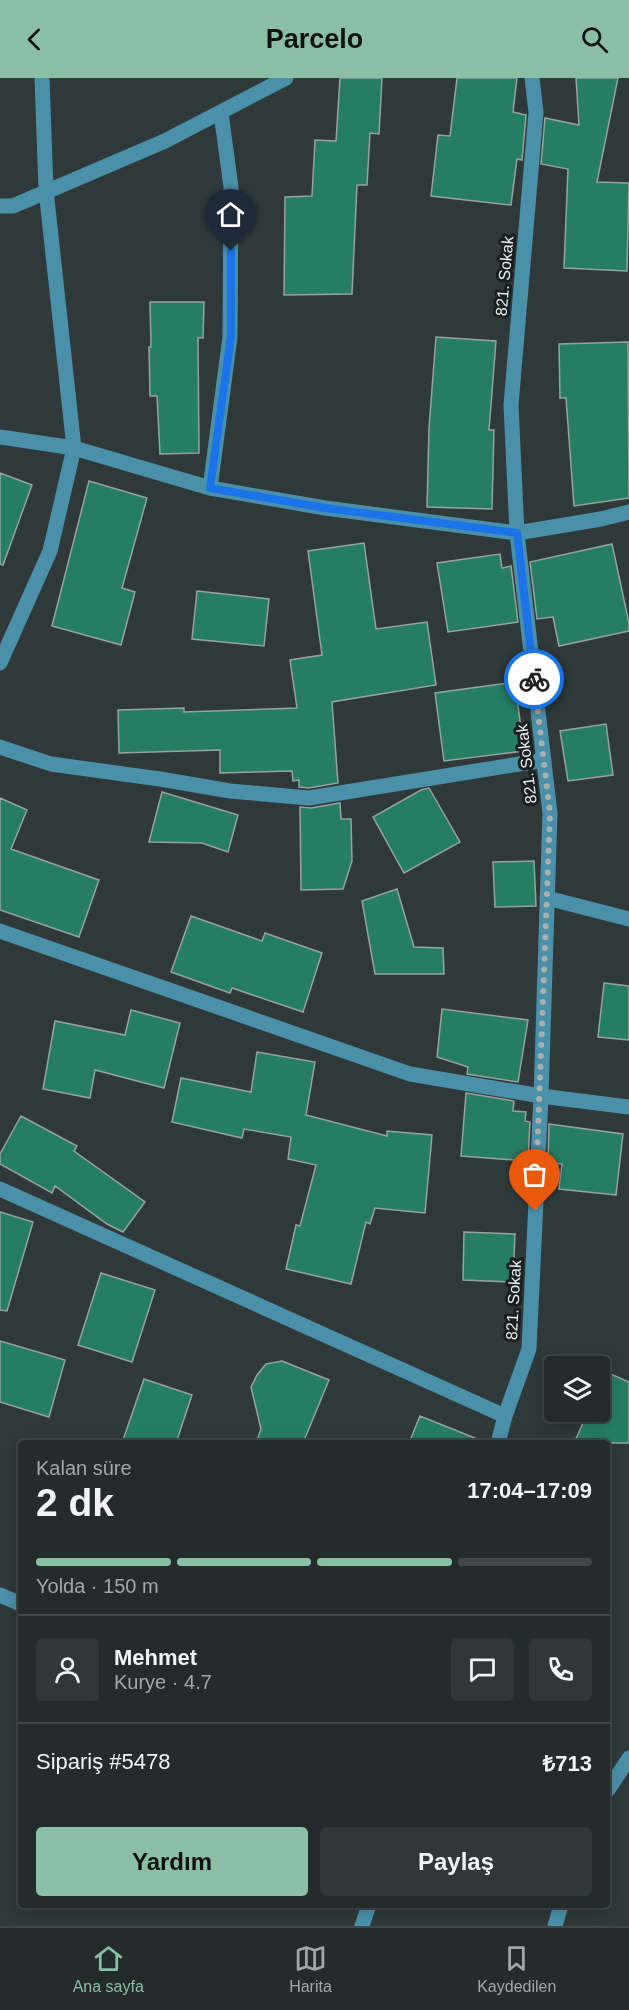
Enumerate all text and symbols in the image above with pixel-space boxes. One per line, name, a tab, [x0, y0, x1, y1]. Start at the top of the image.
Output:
icon: back	[18, 23, 51, 56]
icon: search	[578, 23, 611, 56]
text: Parcelo	[266, 24, 363, 54]
pin	[205, 189, 256, 251]
icon: home	[214, 198, 247, 231]
street label: 821. Sokak	[493, 234, 517, 317]
courier	[504, 649, 564, 709]
icon: bike	[518, 663, 551, 696]
street label: 821. Sokak	[513, 722, 540, 805]
pin	[509, 1149, 560, 1211]
icon: bag	[518, 1158, 551, 1191]
street label: 821. Sokak	[503, 1259, 524, 1340]
map controls	[544, 1356, 610, 1422]
button: layers	[544, 1356, 610, 1422]
text: Kalan süre	[36, 1457, 132, 1479]
text: 17:04–17:09	[467, 1478, 592, 1503]
text: 2 dk	[36, 1481, 114, 1524]
text: Yolda · 150 m	[36, 1575, 159, 1597]
button: person	[36, 1638, 99, 1701]
button: chat	[451, 1638, 514, 1701]
button: phone	[529, 1638, 592, 1701]
text: Mehmet	[114, 1645, 197, 1670]
text: Kurye · 4.7	[114, 1671, 212, 1693]
text: Sipariş #5478	[36, 1749, 171, 1774]
text: ₺713	[543, 1751, 592, 1776]
button: Yardım	[36, 1827, 308, 1896]
button: Paylaş	[320, 1827, 592, 1896]
tab: Ana sayfa	[73, 1942, 144, 1996]
tab: Harita	[289, 1942, 332, 1996]
tab: Kaydedilen	[477, 1942, 556, 1996]

